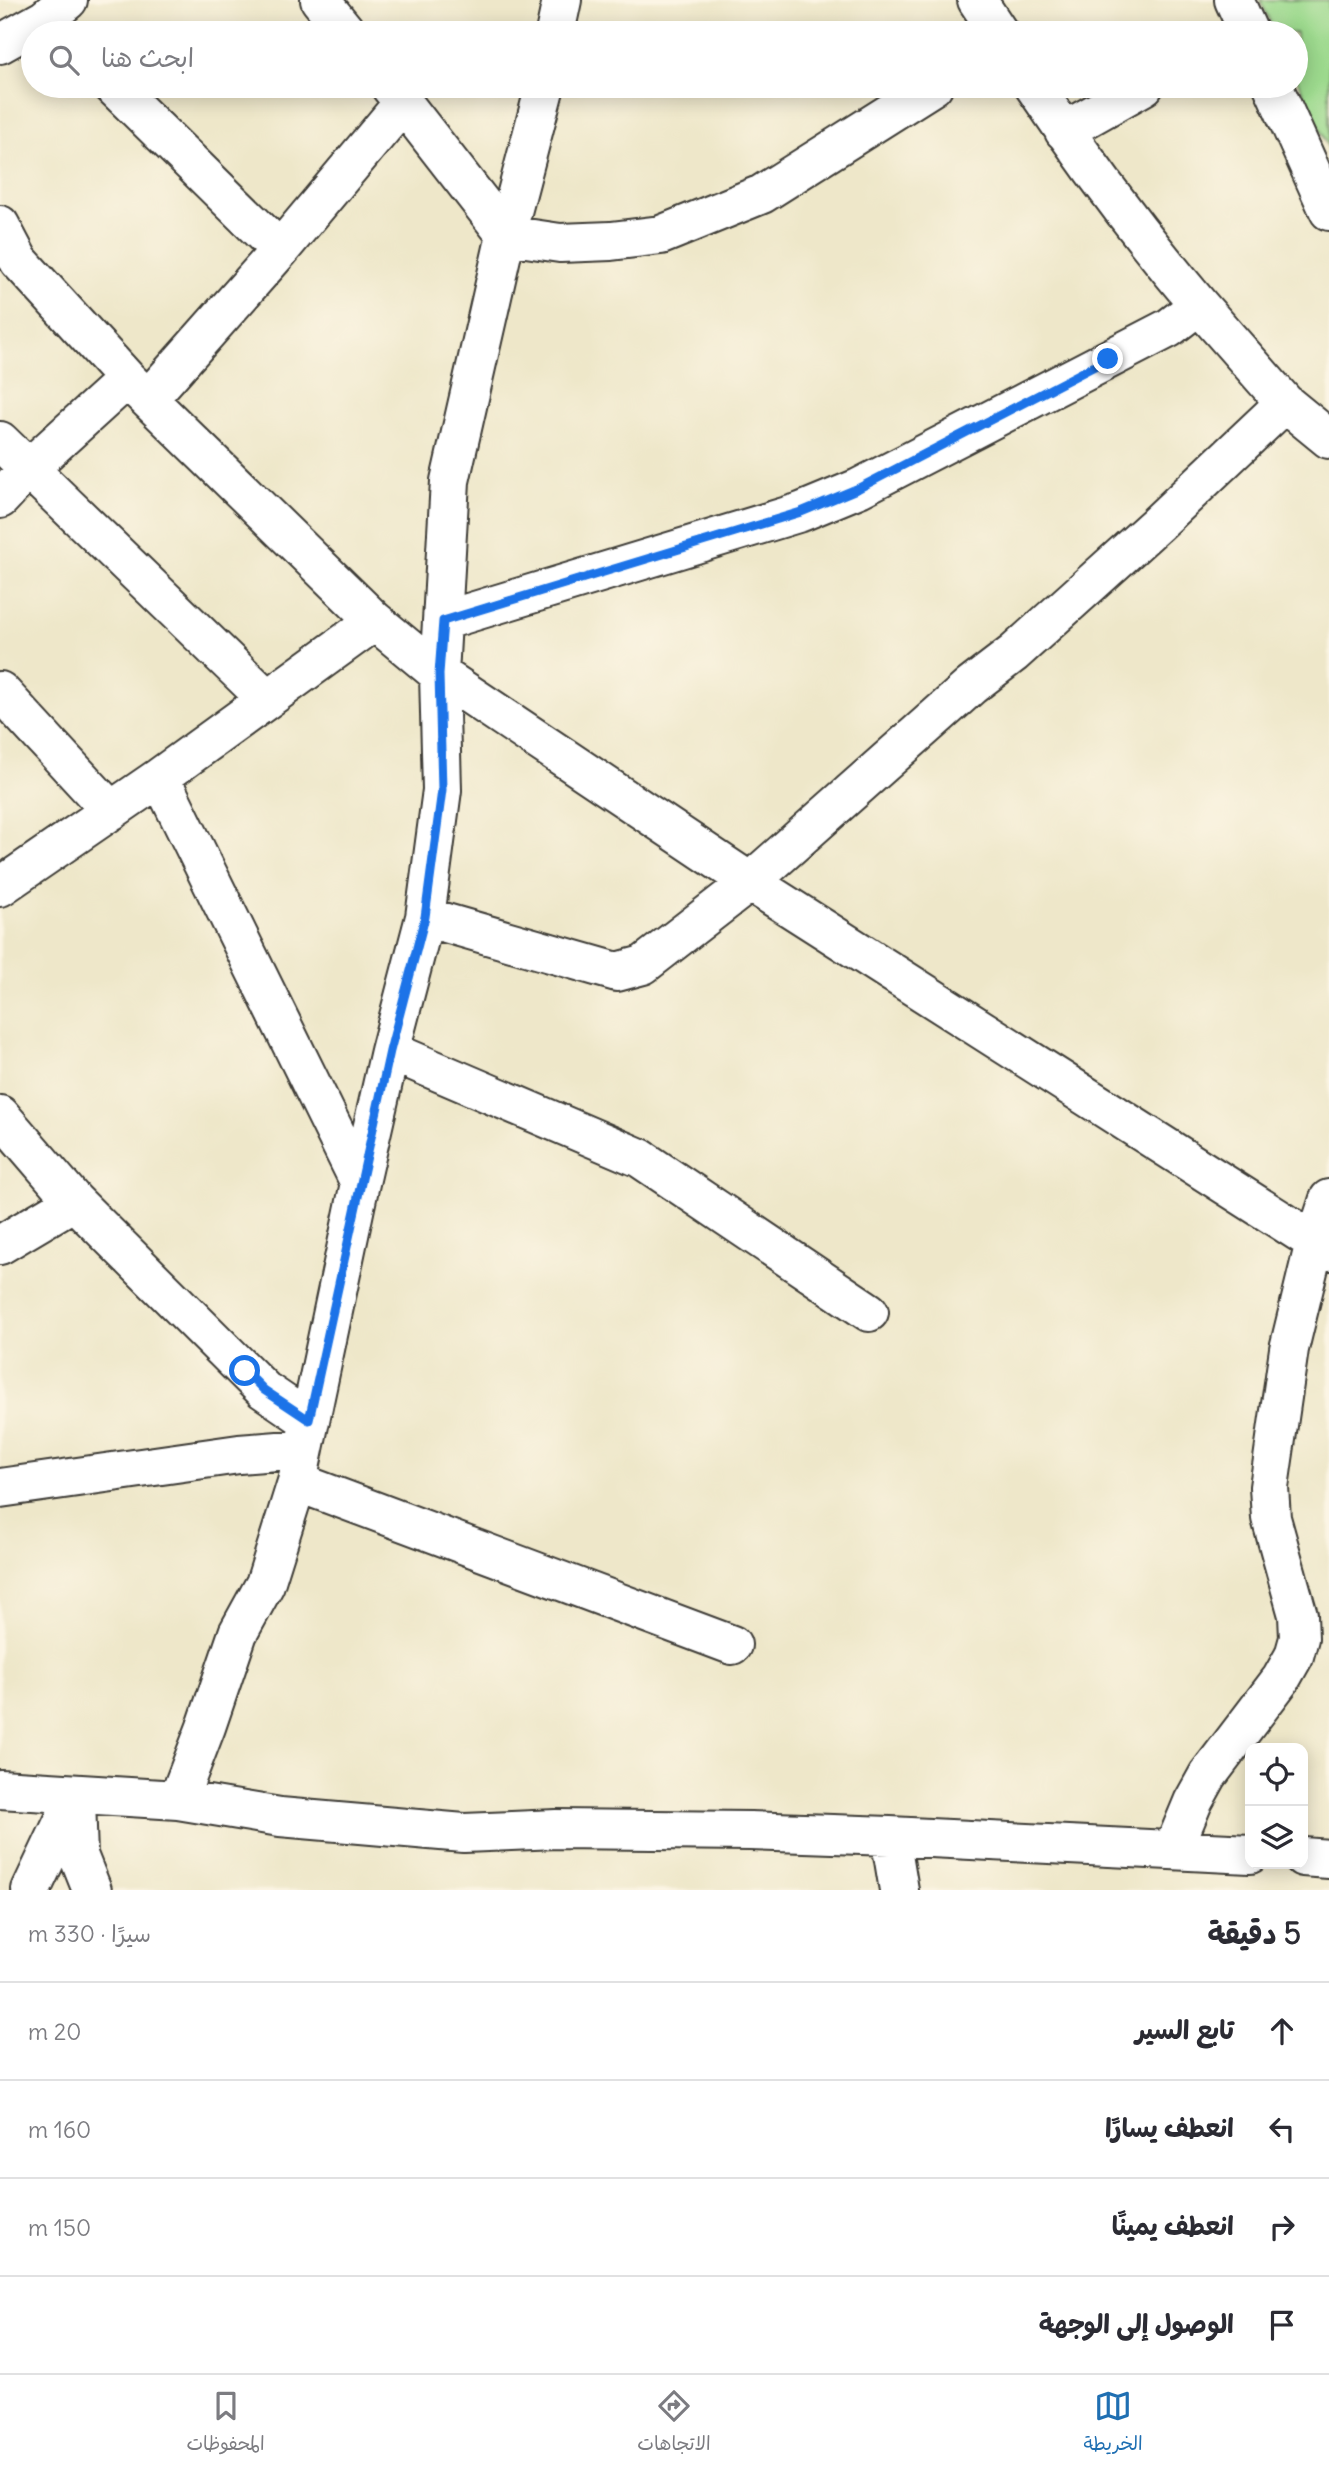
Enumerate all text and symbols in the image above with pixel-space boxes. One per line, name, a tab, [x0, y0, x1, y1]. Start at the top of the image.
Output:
search box	[21, 21, 1308, 98]
icon: search	[45, 41, 83, 79]
text: ابحث هنا	[101, 41, 194, 74]
route end	[1092, 343, 1123, 374]
route start	[229, 1355, 260, 1386]
map controls	[1245, 1743, 1308, 1869]
button: locate	[1245, 1743, 1308, 1806]
button: layers	[1245, 1806, 1308, 1869]
text: 5 دقيقة	[1207, 1914, 1301, 1952]
text: سيرًا · 330 m	[28, 1919, 151, 1948]
icon: ahead	[1263, 2012, 1301, 2050]
text: تابع السير	[1135, 2013, 1234, 2046]
text: 20 m	[28, 2017, 81, 2046]
icon: left	[1263, 2110, 1301, 2148]
text: انعطف يسارًا	[1105, 2111, 1234, 2144]
text: 160 m	[28, 2115, 91, 2144]
icon: right	[1263, 2208, 1301, 2246]
text: انعطف يمينًا	[1112, 2209, 1234, 2242]
text: 150 m	[28, 2213, 91, 2242]
icon: arrive	[1263, 2306, 1301, 2344]
text: الوصول إلى الوجهة	[1039, 2307, 1234, 2340]
tab: المحفوظات	[186, 2387, 265, 2460]
tab: الاتجاهات	[637, 2387, 711, 2460]
tab: الخريطة	[1083, 2387, 1143, 2460]

